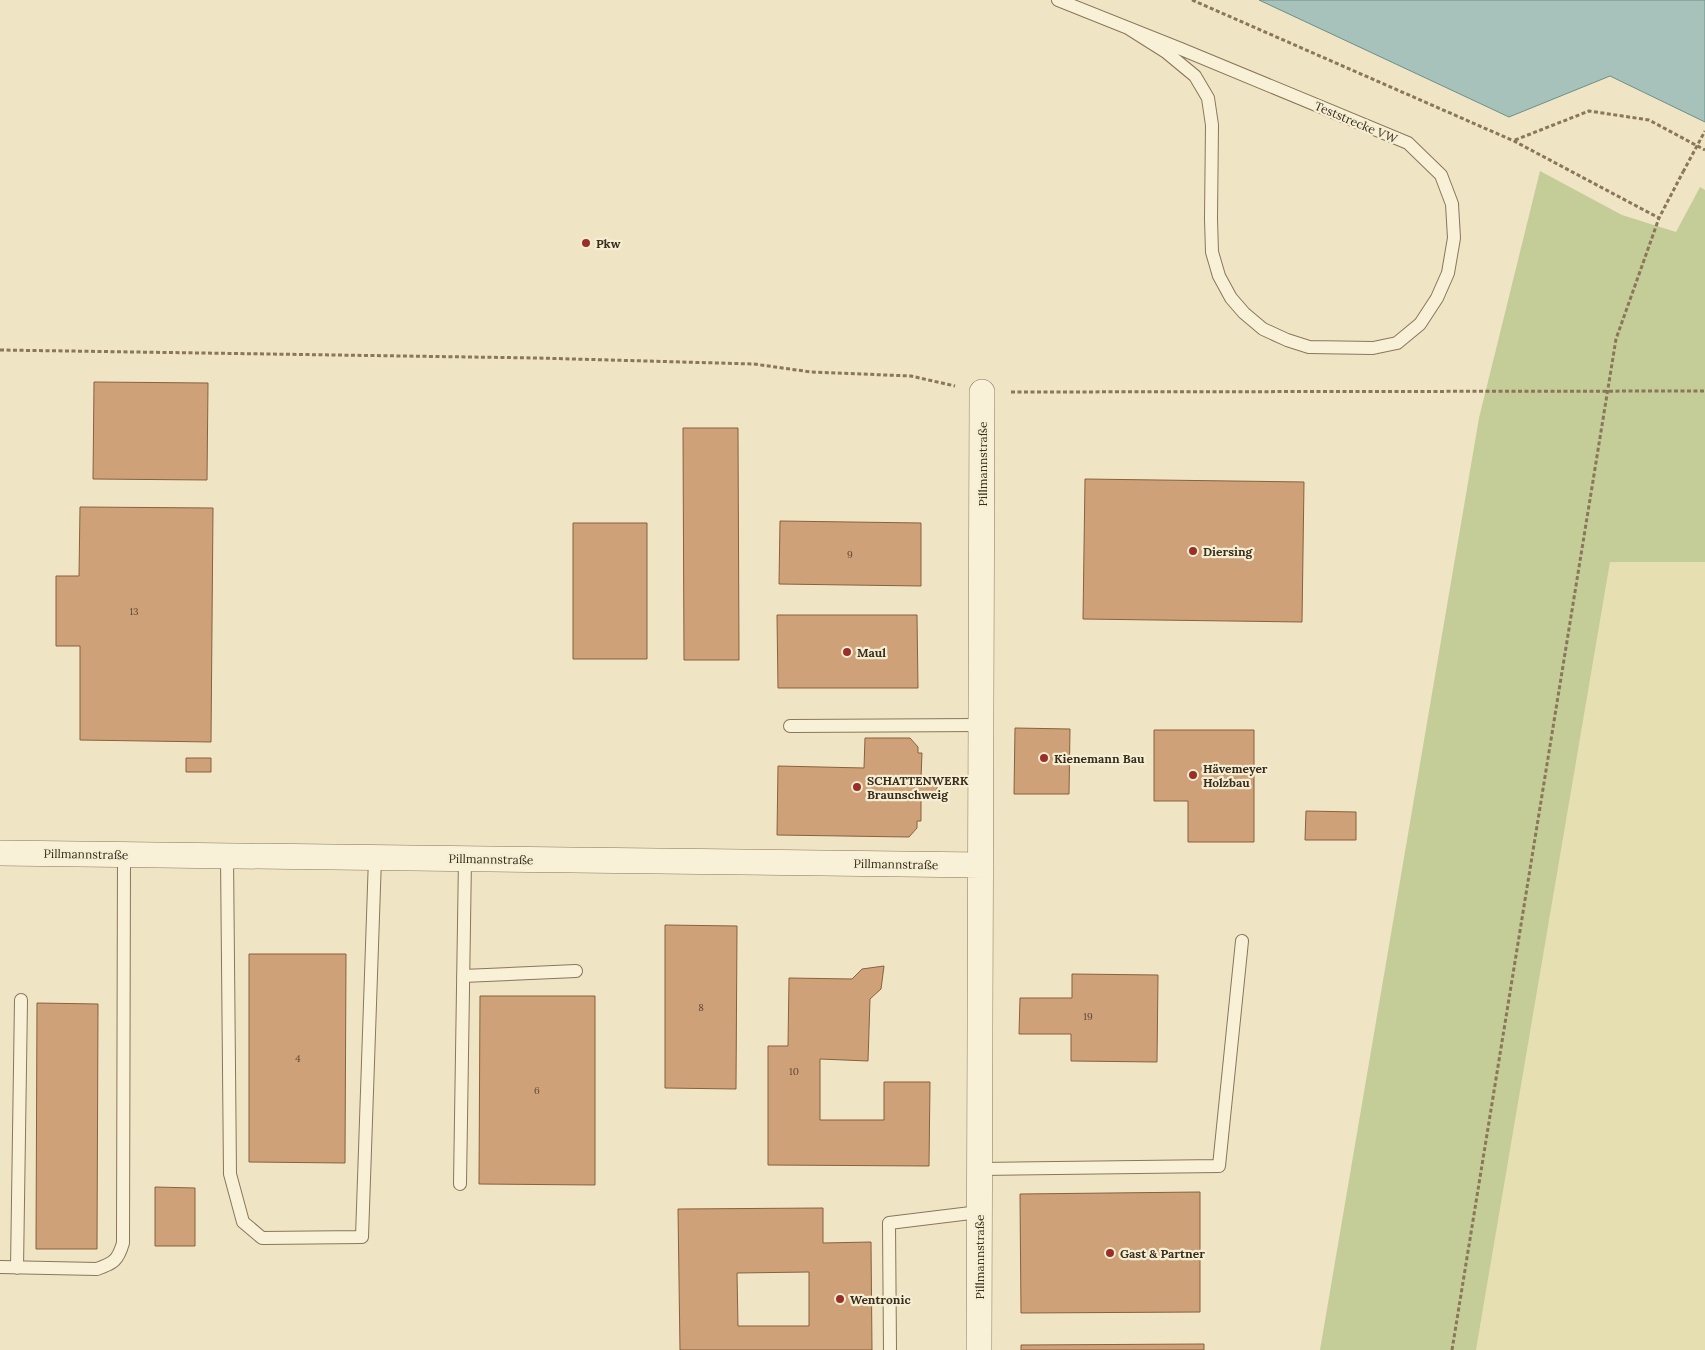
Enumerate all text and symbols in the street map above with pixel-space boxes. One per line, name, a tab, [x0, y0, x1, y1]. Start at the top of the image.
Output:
street label: Teststrecke VW	[1312, 98, 1401, 147]
place label: Pkw	[596, 236, 621, 251]
marker: Pkw	[580, 237, 592, 249]
street label: Pillmannstraße	[975, 421, 990, 506]
place label: Diersing	[1203, 544, 1254, 559]
marker: Diersing	[1187, 545, 1199, 557]
house number: 9	[847, 548, 853, 561]
house number: 13	[129, 605, 139, 618]
place label: Maul	[857, 645, 886, 660]
marker: Maul	[841, 646, 853, 658]
place label: Kienemann Bau	[1054, 751, 1145, 766]
marker: Kienemann Bau	[1038, 752, 1050, 764]
place label: Hävemeyer Holzbau	[1203, 761, 1268, 790]
marker: Hävemeyer Holzbau	[1187, 769, 1199, 781]
place label: SCHATTENWERK Braunschweig	[867, 773, 969, 802]
marker: SCHATTENWERK Braunschweig	[851, 781, 863, 793]
street label: Pillmannstraße	[43, 846, 129, 862]
street label: Pillmannstraße	[448, 851, 534, 867]
street label: Pillmannstraße	[853, 856, 939, 872]
house number: 8	[698, 1001, 704, 1014]
house number: 19	[1083, 1010, 1093, 1023]
house number: 4	[295, 1052, 301, 1065]
house number: 10	[789, 1065, 799, 1078]
house number: 6	[534, 1084, 540, 1097]
street label: Pillmannstraße	[972, 1214, 987, 1299]
place label: Gast & Partner	[1120, 1246, 1205, 1261]
marker: Gast & Partner	[1104, 1247, 1116, 1259]
place label: Wentronic	[850, 1292, 911, 1307]
marker: Wentronic	[834, 1293, 846, 1305]

